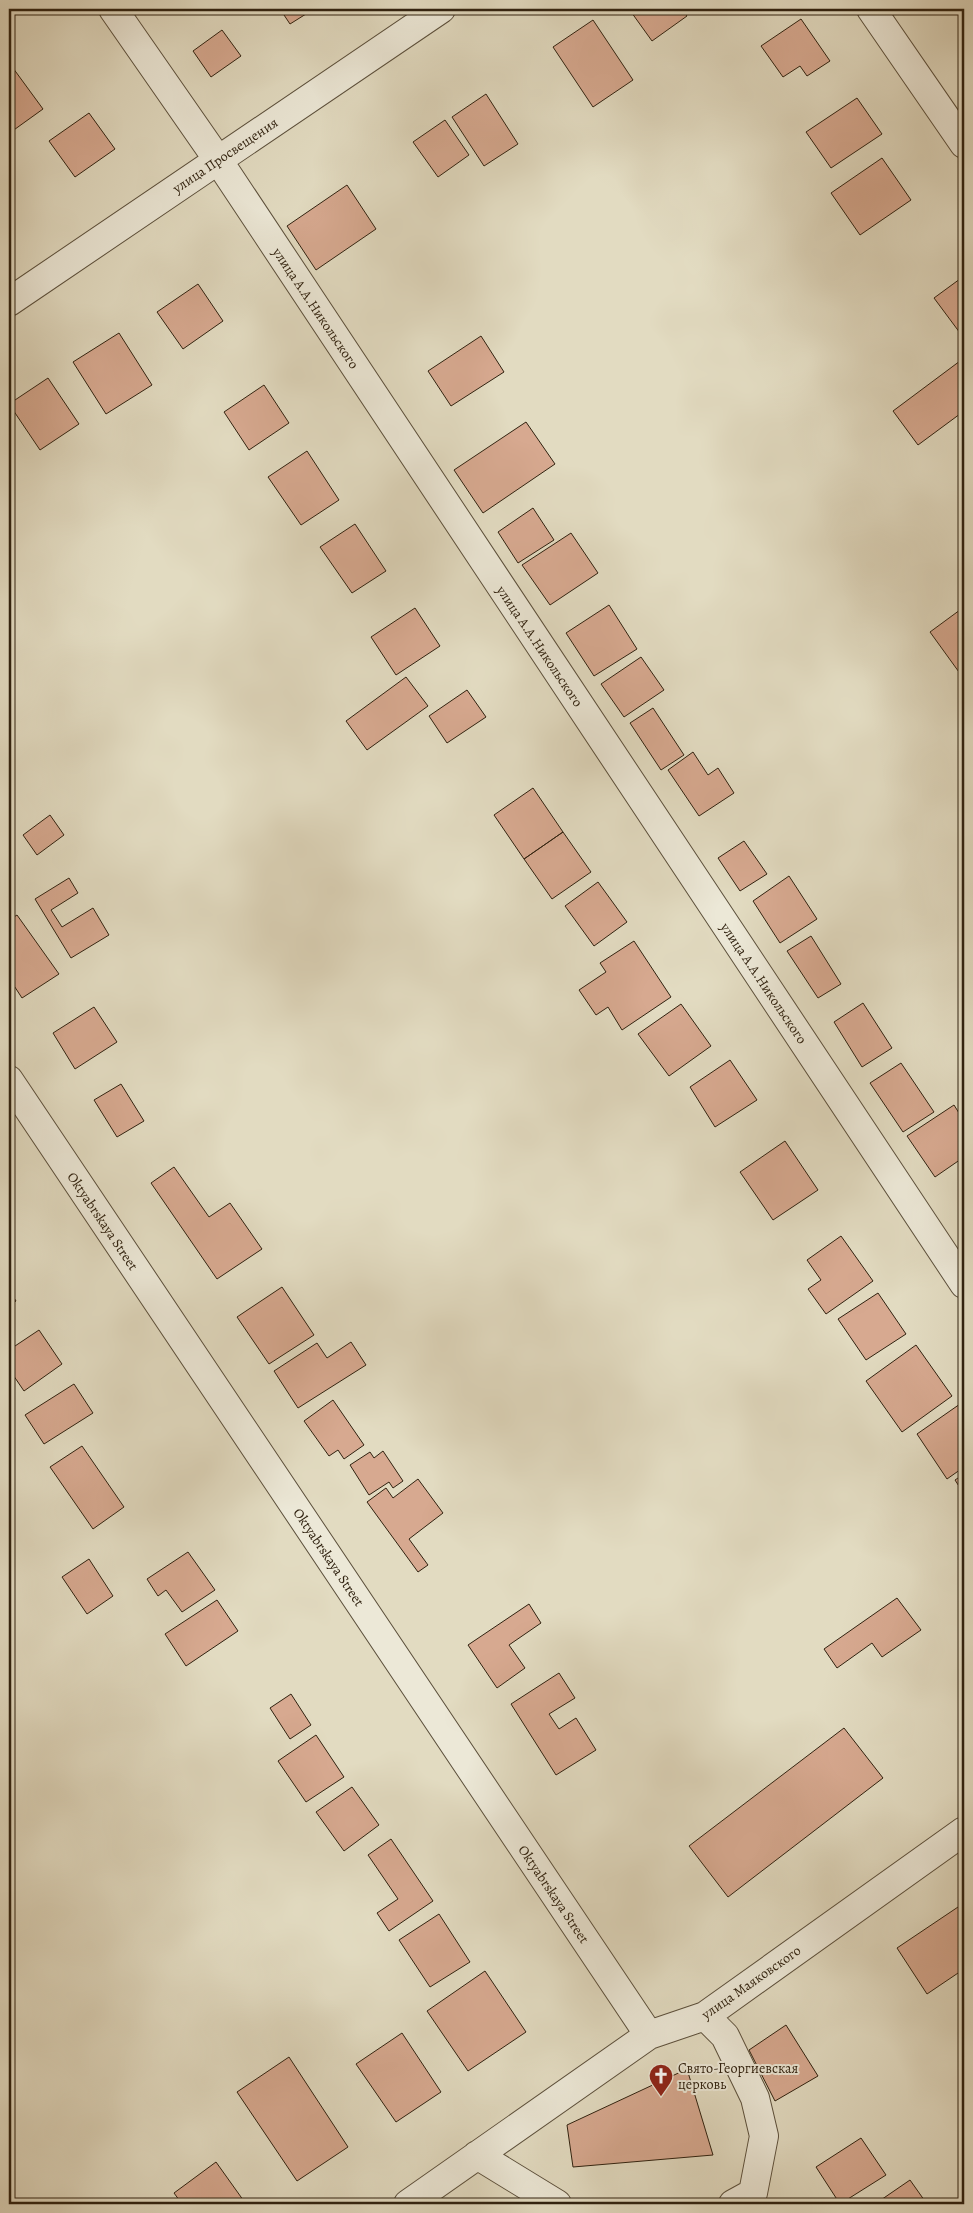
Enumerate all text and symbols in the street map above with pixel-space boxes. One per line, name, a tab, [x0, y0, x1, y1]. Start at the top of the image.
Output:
street label: улица Просвещения	[168, 113, 282, 198]
street label: улица А.А.Никольского	[267, 243, 363, 373]
street label: улица А.А.Никольского	[491, 581, 587, 711]
street label: улица А.А.Никольского	[715, 918, 811, 1048]
street label: Oktyabrskaya Street	[63, 1168, 143, 1274]
street label: Oktyabrskaya Street	[289, 1504, 369, 1610]
street label: Oktyabrskaya Street	[514, 1841, 594, 1947]
street label: улица Маяковского	[697, 1941, 805, 2024]
place label: Свято-Георгиевская церковь	[678, 2059, 798, 2094]
church icon: Свято-Георгиевская церковь	[648, 2063, 674, 2097]

